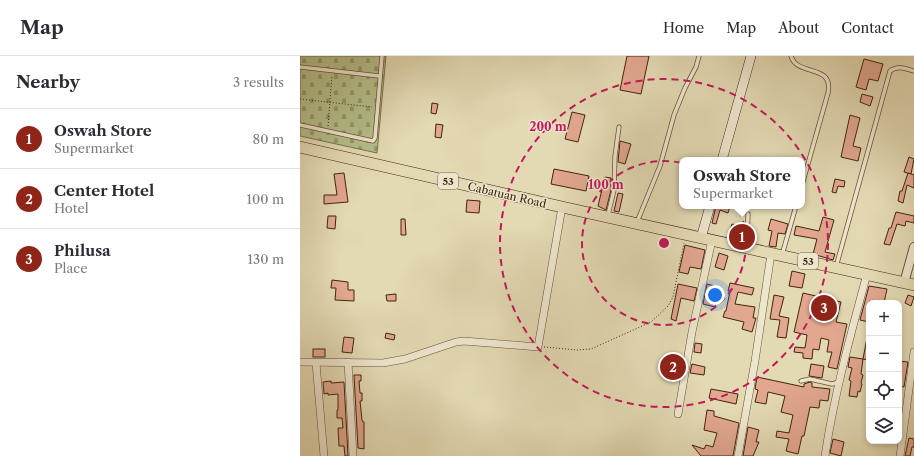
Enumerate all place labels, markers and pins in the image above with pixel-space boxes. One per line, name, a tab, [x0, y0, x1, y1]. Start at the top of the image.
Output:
pin: 1	[729, 222, 755, 252]
centre of rings	[657, 236, 671, 250]
pin: 3	[811, 293, 837, 323]
pin: 2	[660, 352, 686, 382]

